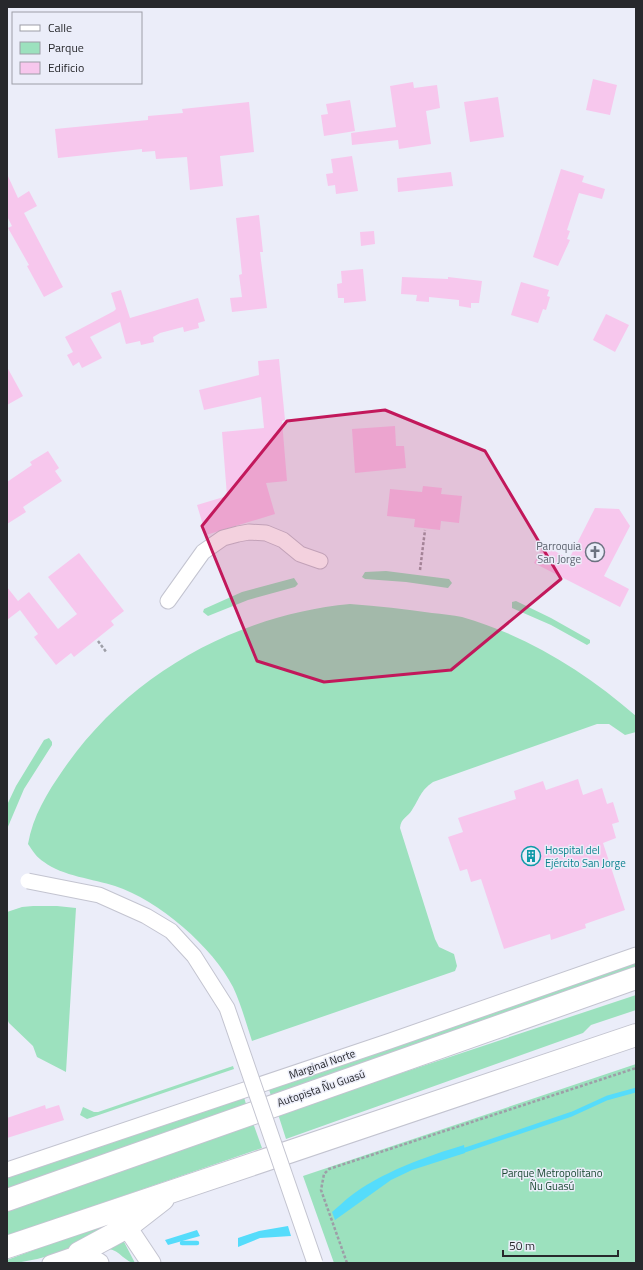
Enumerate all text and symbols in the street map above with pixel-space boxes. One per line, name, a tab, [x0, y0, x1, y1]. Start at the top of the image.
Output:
legend	[12, 12, 142, 84]
text: Calle	[48, 18, 72, 37]
text: Parque	[48, 38, 84, 57]
text: Edificio	[48, 58, 84, 77]
place label: Parroquia San Jorge	[536, 538, 581, 567]
church icon: Parroquia San Jorge	[584, 541, 606, 563]
place label: Hospital del Ejército San Jorge	[545, 842, 626, 871]
building icon: Hospital del Ejército San Jorge	[520, 845, 542, 867]
street label: Marginal Norte	[287, 1045, 358, 1083]
street label: Autopista Ñu Guasú	[275, 1065, 367, 1111]
park label: Parque Metropolitano Ñu Guasú	[502, 1165, 603, 1194]
scale bar	[503, 1232, 618, 1258]
text: 50 m	[509, 1236, 535, 1255]

